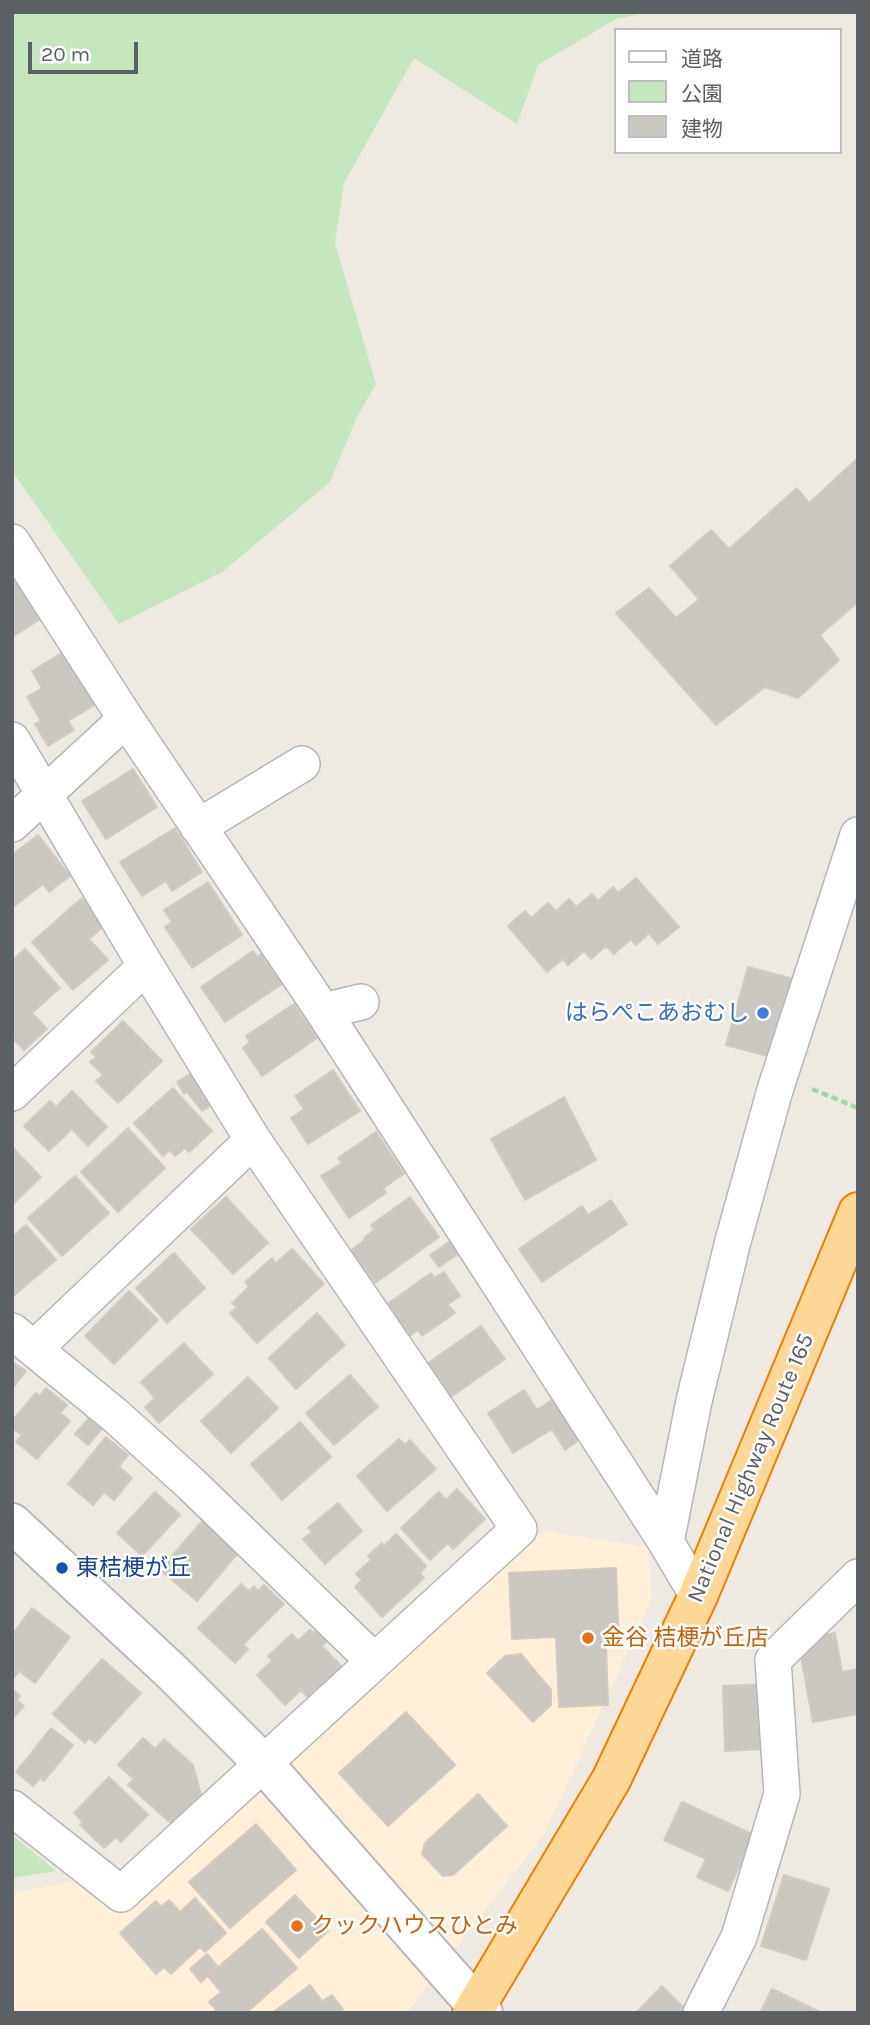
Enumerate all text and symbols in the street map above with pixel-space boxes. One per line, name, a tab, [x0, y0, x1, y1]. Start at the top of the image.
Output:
scale bar	[32, 28, 142, 72]
legend	[614, 28, 842, 154]
text: 20 m	[41, 42, 90, 66]
text: 道路	[681, 47, 723, 71]
text: 公園	[681, 82, 723, 106]
text: 建物	[681, 117, 723, 141]
place label: はらぺこあおむし	[565, 999, 749, 1027]
marker: はらぺこあおむし	[755, 1005, 771, 1021]
street label: National Highway Route 165	[682, 1329, 820, 1607]
place label: 東桔梗が丘	[76, 1554, 191, 1582]
marker: 東桔梗が丘	[54, 1560, 70, 1576]
place label: 金谷 桔梗が丘店	[602, 1624, 768, 1652]
marker: 金谷 桔梗が丘店	[580, 1630, 596, 1646]
place label: クックハウスひとみ	[311, 1912, 518, 1940]
marker: クックハウスひとみ	[289, 1918, 305, 1934]

